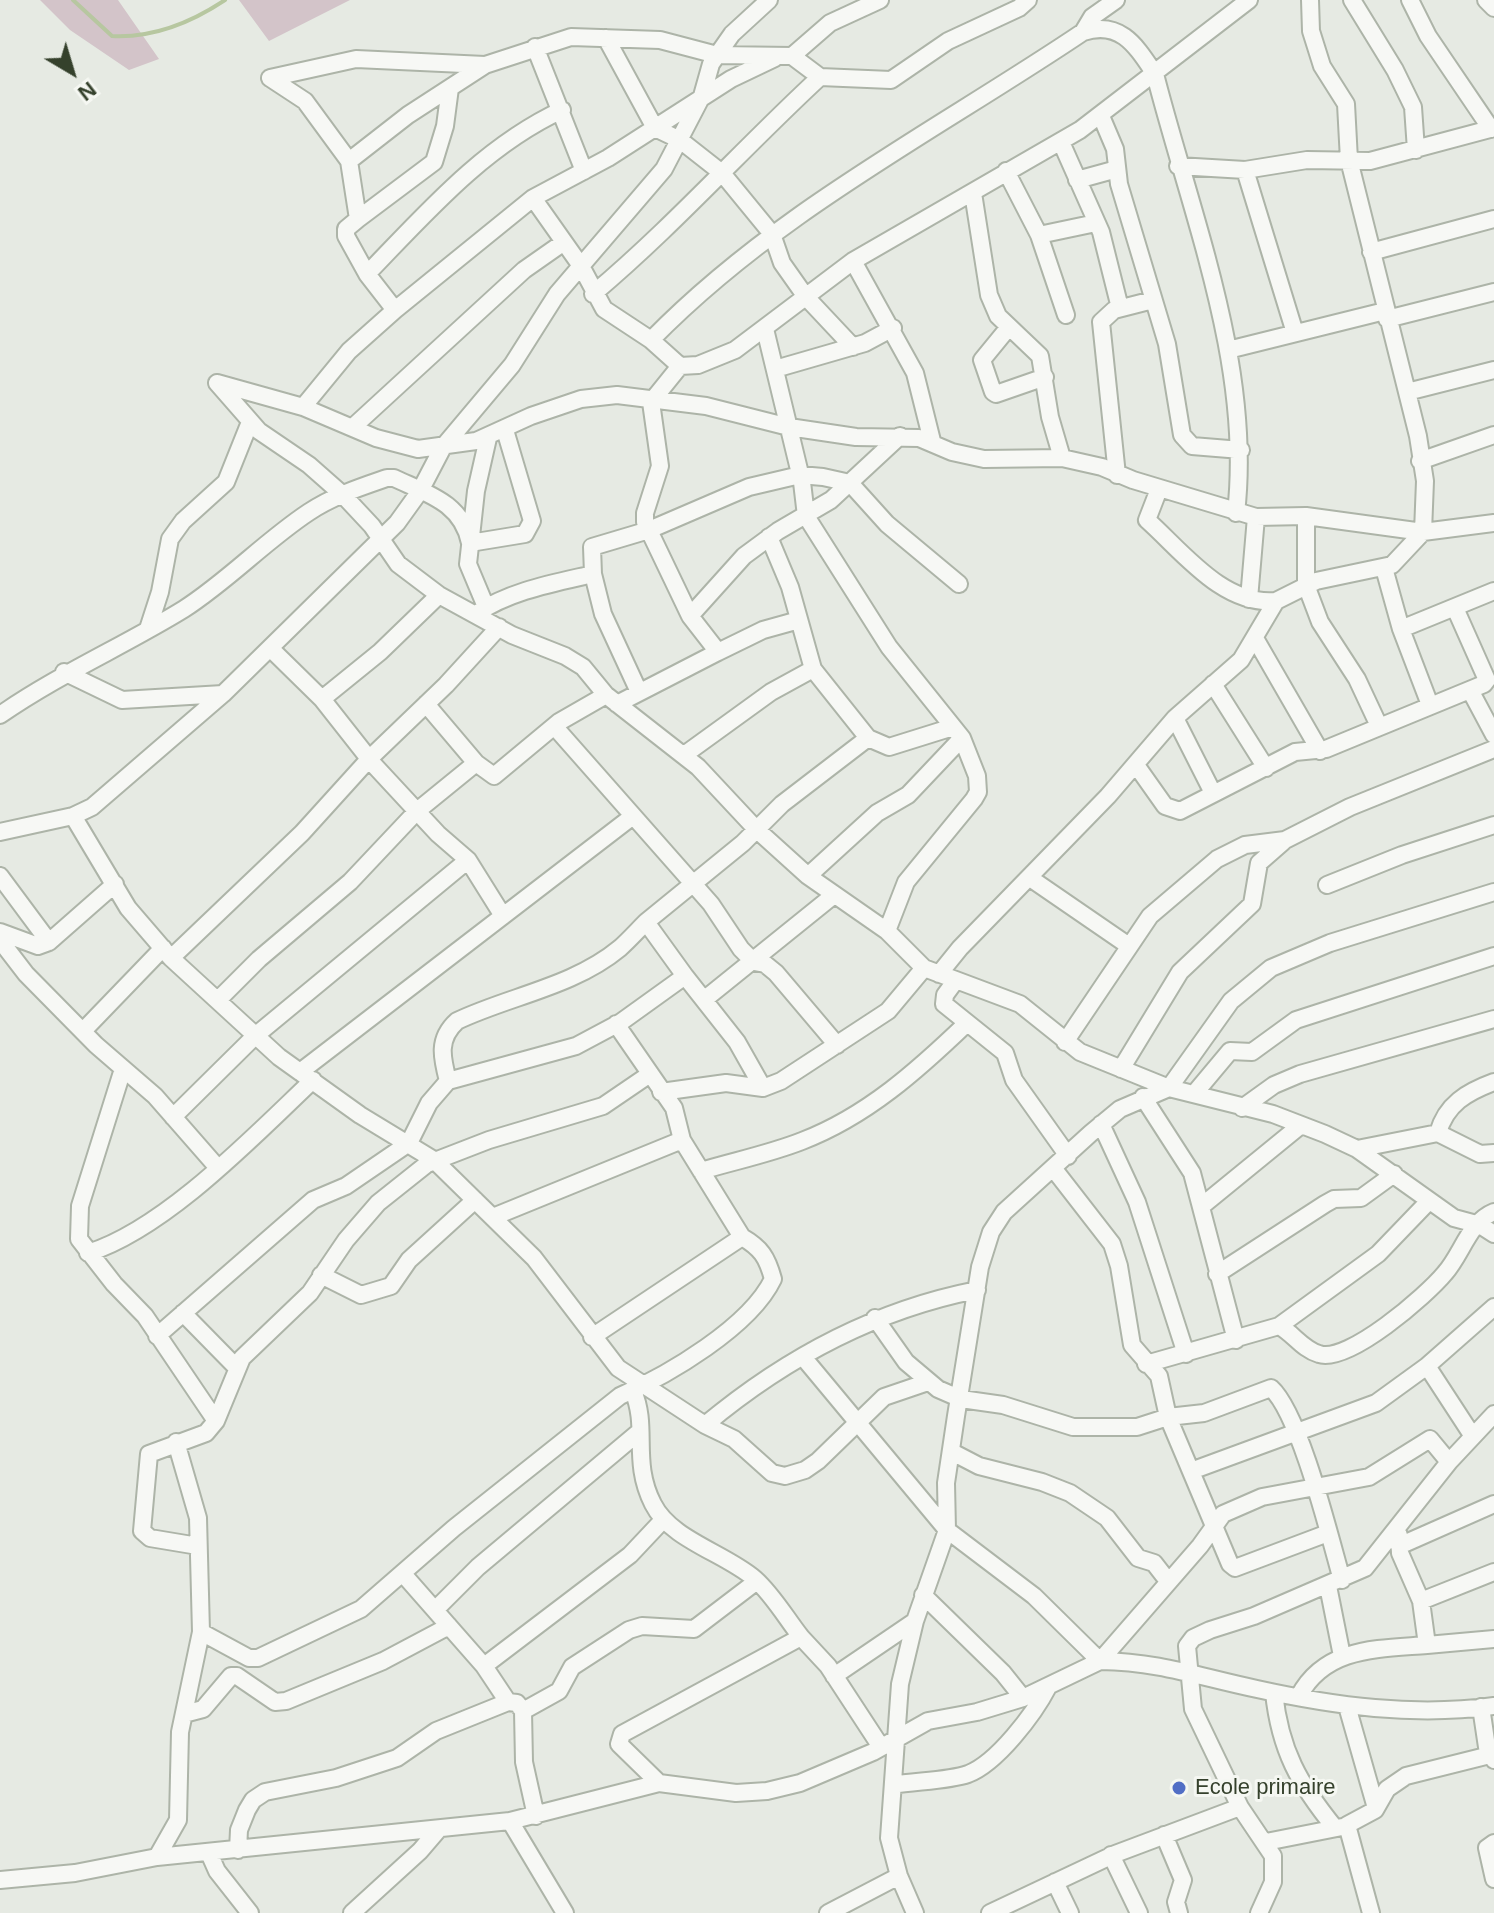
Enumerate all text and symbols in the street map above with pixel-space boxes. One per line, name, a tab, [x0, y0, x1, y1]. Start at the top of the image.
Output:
north arrow	[32, 32, 112, 112]
text: N	[73, 77, 101, 106]
place label: Ecole primaire	[1195, 1775, 1336, 1801]
marker: Ecole primaire	[1170, 1779, 1188, 1797]

